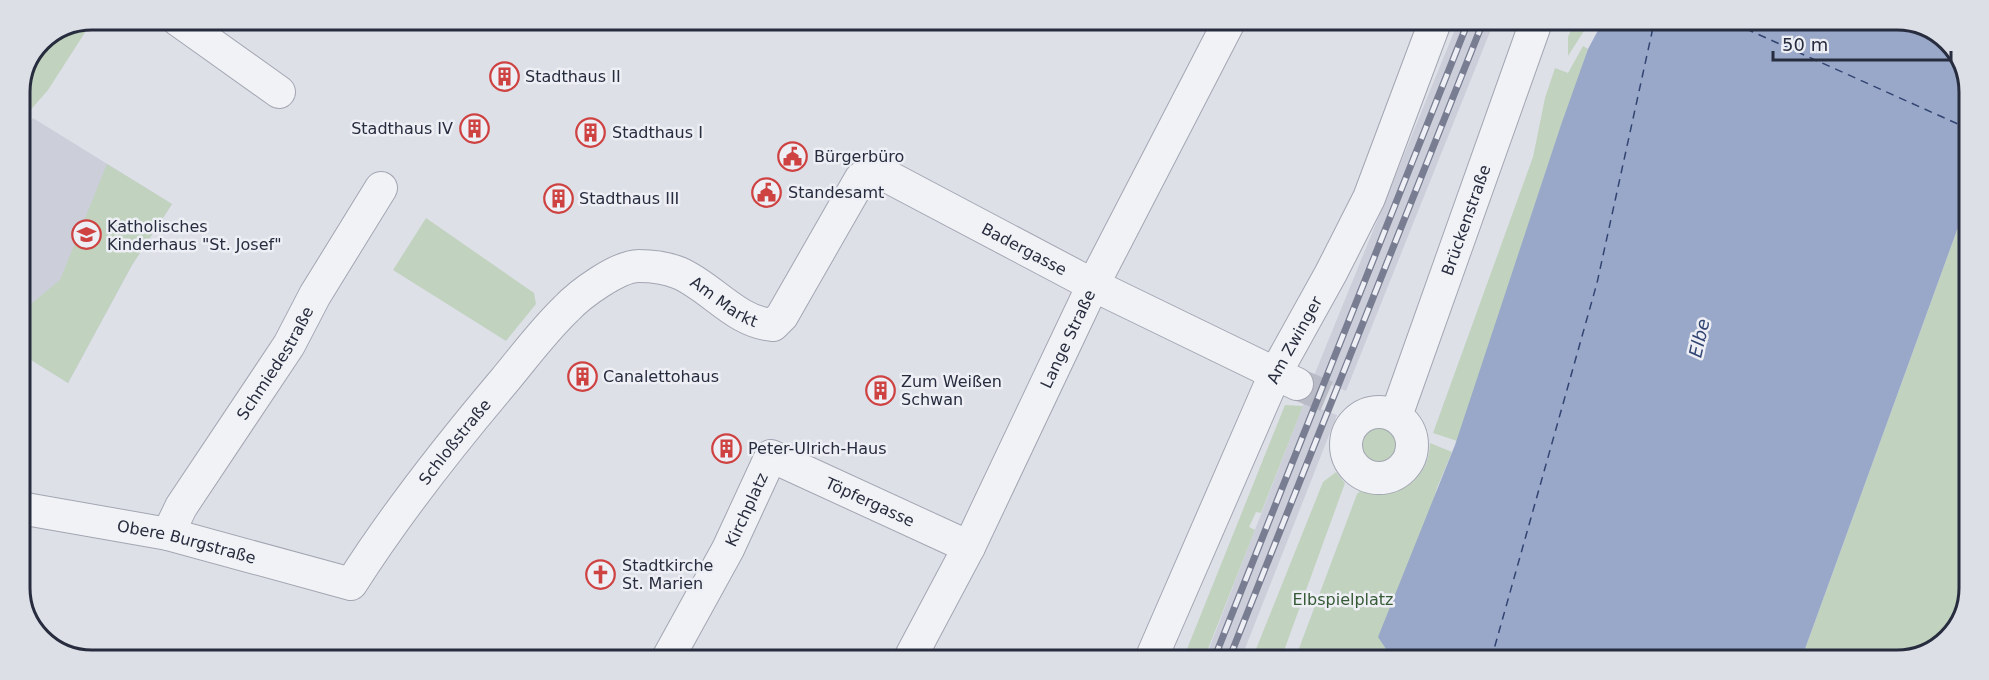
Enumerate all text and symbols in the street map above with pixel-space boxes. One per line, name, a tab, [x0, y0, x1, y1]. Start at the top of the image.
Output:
scale bar	[1773, 24, 1952, 62]
text: 50 m	[1782, 34, 1828, 55]
building icon: Stadthaus II	[488, 60, 520, 92]
place label: Stadthaus II	[525, 67, 621, 86]
building icon: Stadthaus IV	[458, 112, 490, 144]
building icon: Stadthaus I	[575, 116, 607, 148]
place label: Stadthaus IV	[351, 119, 453, 138]
place label: Stadthaus I	[612, 123, 703, 142]
public building icon: Bürgerbüro	[777, 140, 809, 172]
place label: Bürgerbüro	[814, 147, 904, 166]
street label: Brückenstraße	[1437, 162, 1494, 278]
public building icon: Standesamt	[751, 176, 783, 208]
building icon: Stadthaus III	[542, 182, 574, 214]
place label: Standesamt	[788, 183, 884, 202]
place label: Stadthaus III	[579, 189, 679, 208]
place label: Katholisches Kinderhaus "St. Josef"	[107, 217, 282, 254]
street label: Badergasse	[979, 218, 1070, 279]
school or university icon: Katholisches Kinderhaus "St. Josef"	[70, 219, 102, 251]
street label: Am Markt	[687, 272, 760, 331]
street label: Lange Straße	[1036, 287, 1099, 391]
street label: Am Zwinger	[1263, 292, 1326, 386]
street label: Schmiedestraße	[232, 303, 317, 423]
water label: Elbe	[1684, 317, 1714, 359]
building icon: Canalettohaus	[566, 360, 598, 392]
place label: Canalettohaus	[603, 367, 719, 386]
place label: Zum Weißen Schwan	[901, 372, 1002, 409]
building icon: Zum Weißen Schwan	[864, 374, 896, 406]
street label: Schloßstraße	[414, 395, 494, 488]
building icon: Peter-Ulrich-Haus	[711, 432, 743, 464]
place label: Peter-Ulrich-Haus	[748, 439, 887, 458]
street label: Kirchplatz	[721, 469, 772, 549]
street label: Töpfergasse	[822, 472, 918, 530]
street label: Obere Burgstraße	[116, 516, 258, 567]
place label: Stadtkirche St. Marien	[622, 556, 713, 593]
church icon: Stadtkirche St. Marien	[585, 558, 617, 590]
park label: Elbspielplatz	[1292, 590, 1394, 609]

